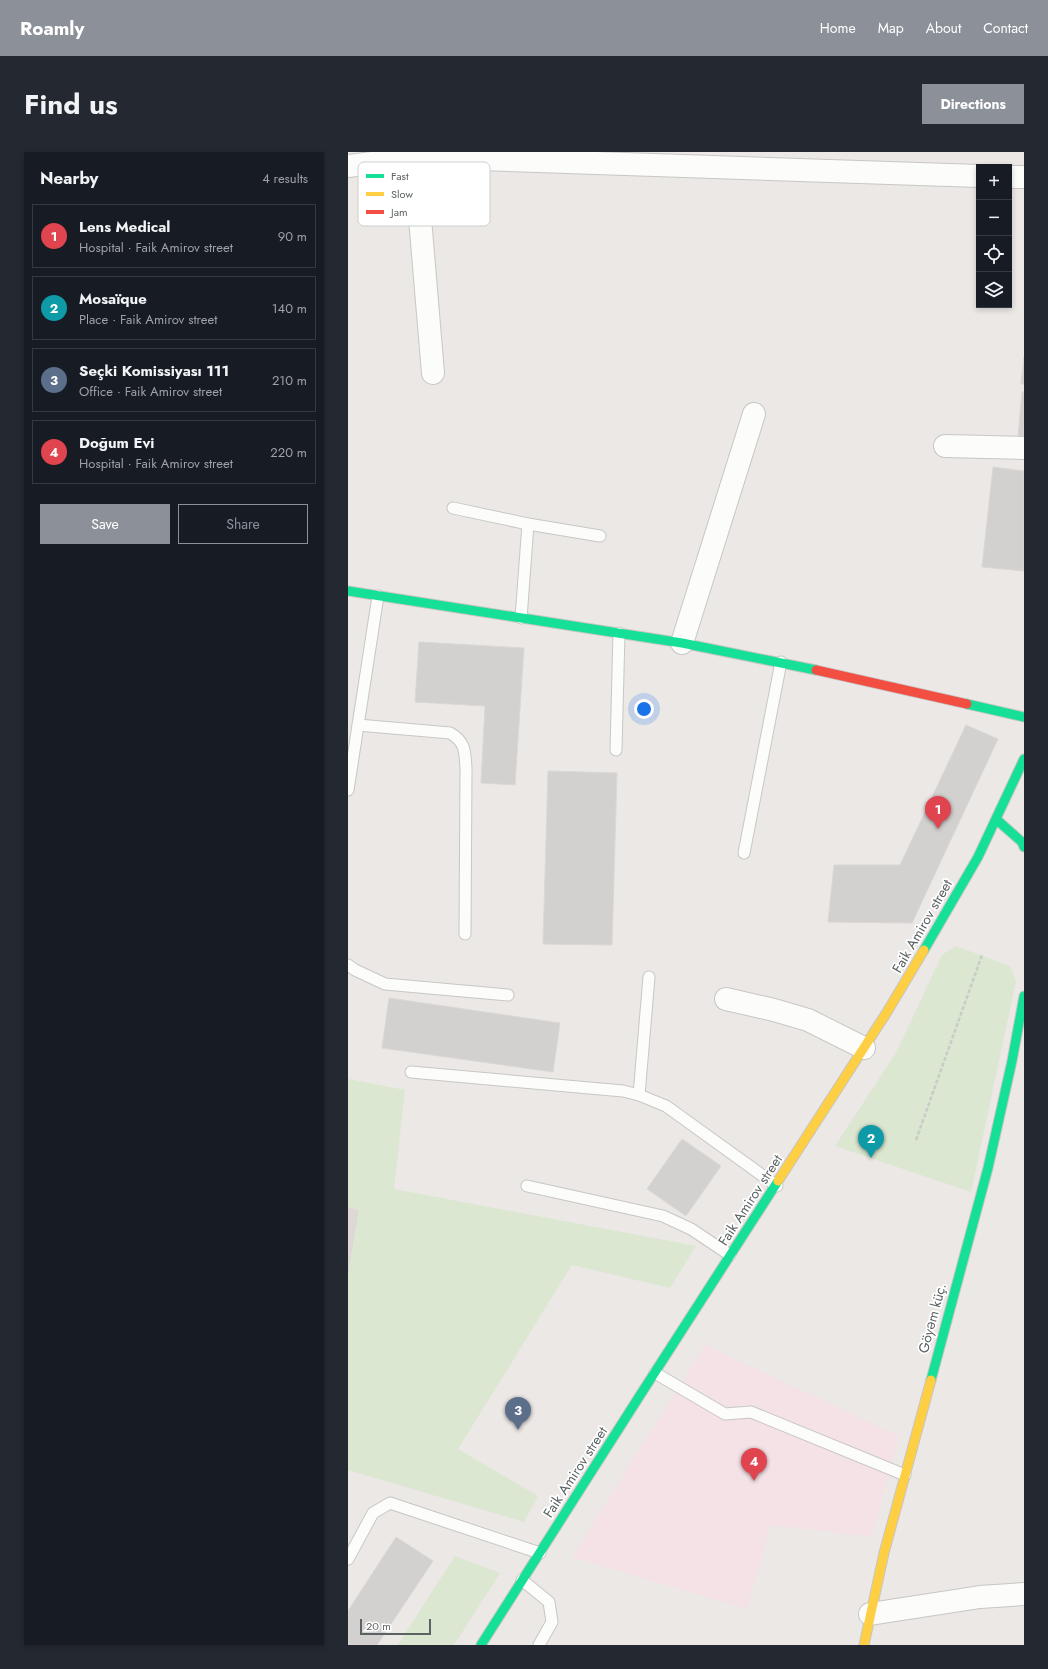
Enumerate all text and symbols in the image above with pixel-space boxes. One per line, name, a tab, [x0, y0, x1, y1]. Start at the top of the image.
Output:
text: Roamly	[20, 15, 84, 42]
text: Home	[820, 18, 856, 38]
text: Map	[878, 18, 904, 38]
text: About	[926, 18, 961, 38]
text: Contact	[983, 18, 1028, 38]
text: Find us	[24, 84, 118, 125]
button: Directions	[922, 84, 1024, 124]
legend	[358, 162, 490, 226]
map controls	[976, 164, 1012, 308]
button: +	[976, 164, 1012, 200]
text: Nearby	[40, 166, 98, 190]
text: Fast	[391, 168, 409, 184]
text: 4 results	[262, 169, 308, 188]
text: Slow	[391, 186, 413, 202]
button: −	[976, 200, 1012, 236]
text: Jam	[389, 204, 408, 220]
text: Lens Medical	[79, 216, 170, 238]
text: 1	[51, 227, 57, 246]
text: 90 m	[278, 227, 307, 246]
button: locate	[976, 236, 1012, 272]
text: Hospital · Faik Amirov street	[79, 238, 233, 257]
button: layers	[976, 272, 1012, 308]
text: Mosaïque	[79, 288, 147, 310]
text: 2	[50, 299, 58, 318]
text: 140 m	[272, 299, 307, 318]
text: Place · Faik Amirov street	[79, 310, 217, 329]
text: Seçki Komissiyası 111	[79, 360, 229, 382]
text: 3	[50, 371, 58, 390]
text: 210 m	[272, 371, 307, 390]
text: Office · Faik Amirov street	[79, 382, 222, 401]
text: Doğum Evi	[79, 432, 155, 454]
text: 4	[49, 443, 59, 462]
text: 220 m	[270, 443, 307, 462]
text: Hospital · Faik Amirov street	[79, 454, 233, 473]
button: Save	[40, 504, 170, 544]
button: Share	[178, 504, 308, 544]
your location	[634, 699, 654, 719]
pin: 1	[925, 796, 951, 829]
street label: Faik Amirov street	[887, 875, 957, 976]
pin: 2	[858, 1125, 884, 1158]
street label: Faik Amirov street	[713, 1150, 787, 1249]
street label: Göyəm küç.	[913, 1281, 951, 1355]
pin: 3	[505, 1397, 531, 1430]
street label: Faik Amirov street	[538, 1422, 612, 1521]
pin: 4	[741, 1448, 767, 1481]
scale bar	[360, 1617, 431, 1636]
text: 20 m	[366, 1618, 391, 1634]

